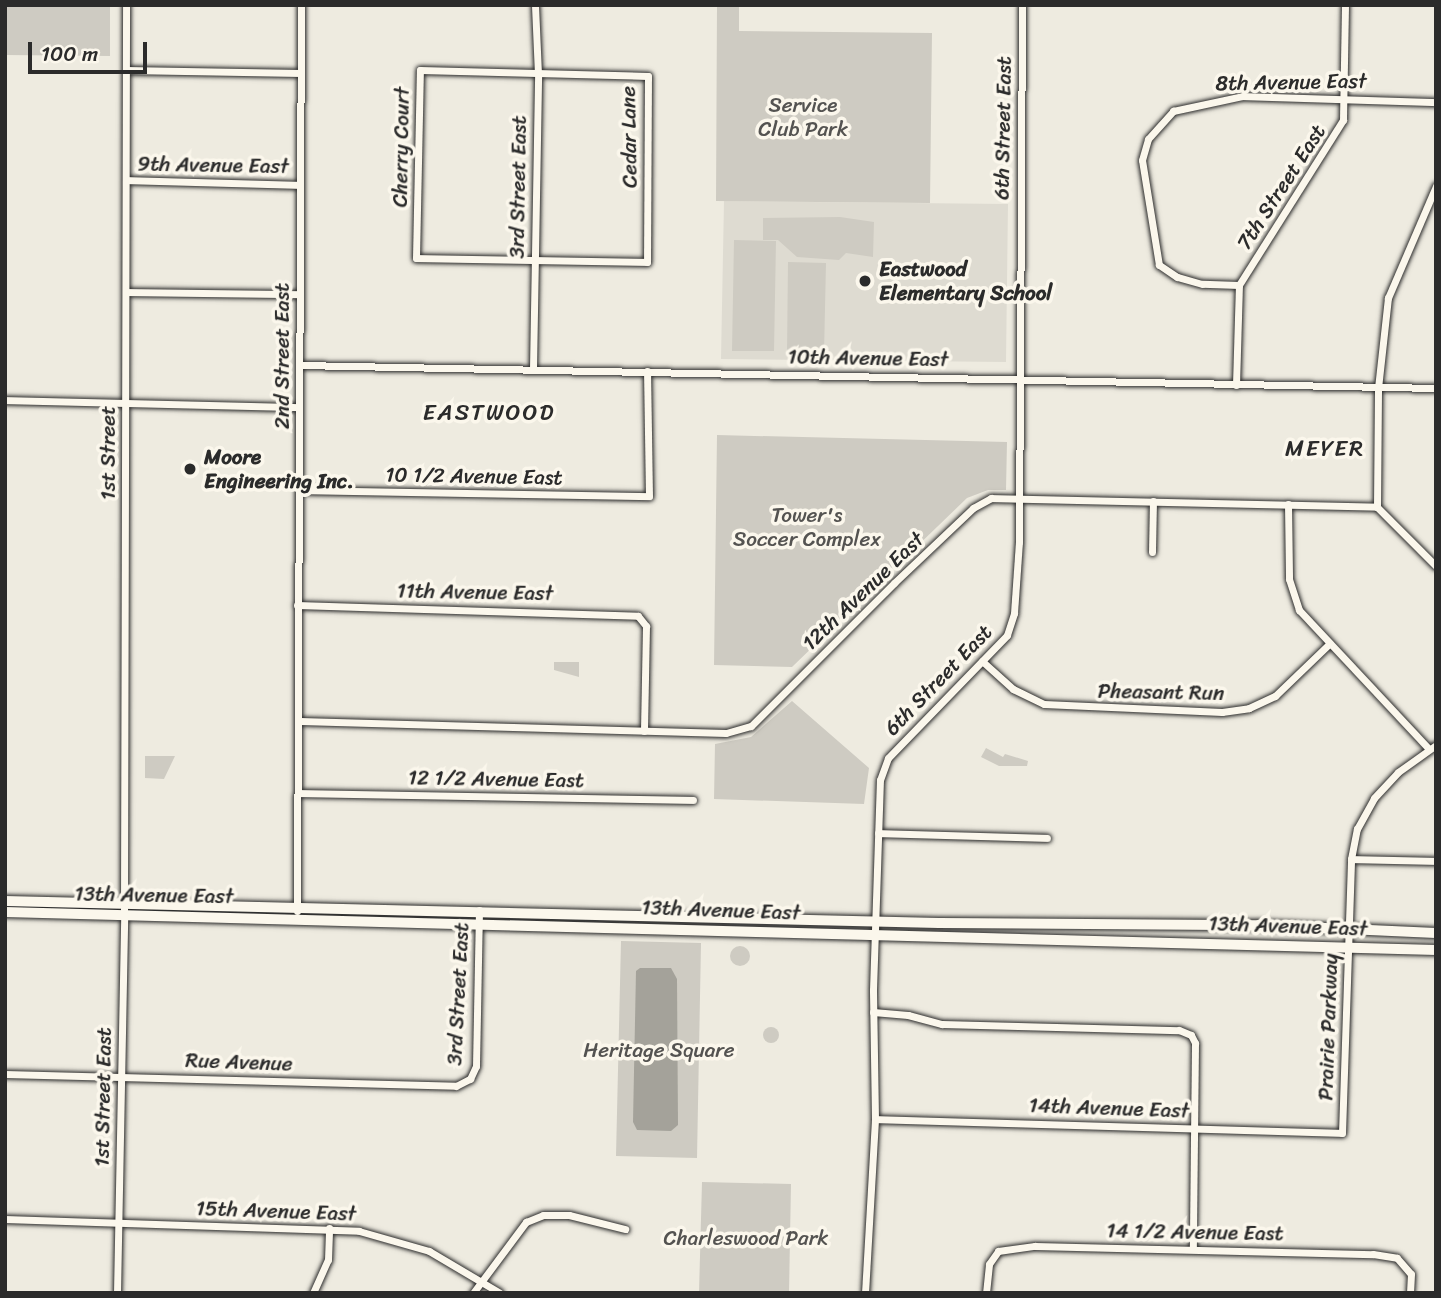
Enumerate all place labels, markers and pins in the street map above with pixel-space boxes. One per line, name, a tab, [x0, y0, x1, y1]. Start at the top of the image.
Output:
place label: Eastwood Elementary School	[879, 256, 1052, 306]
marker: Eastwood Elementary School	[857, 273, 873, 289]
place label: Moore Engineering Inc.	[204, 444, 354, 494]
marker: Moore Engineering Inc.	[182, 461, 198, 477]

